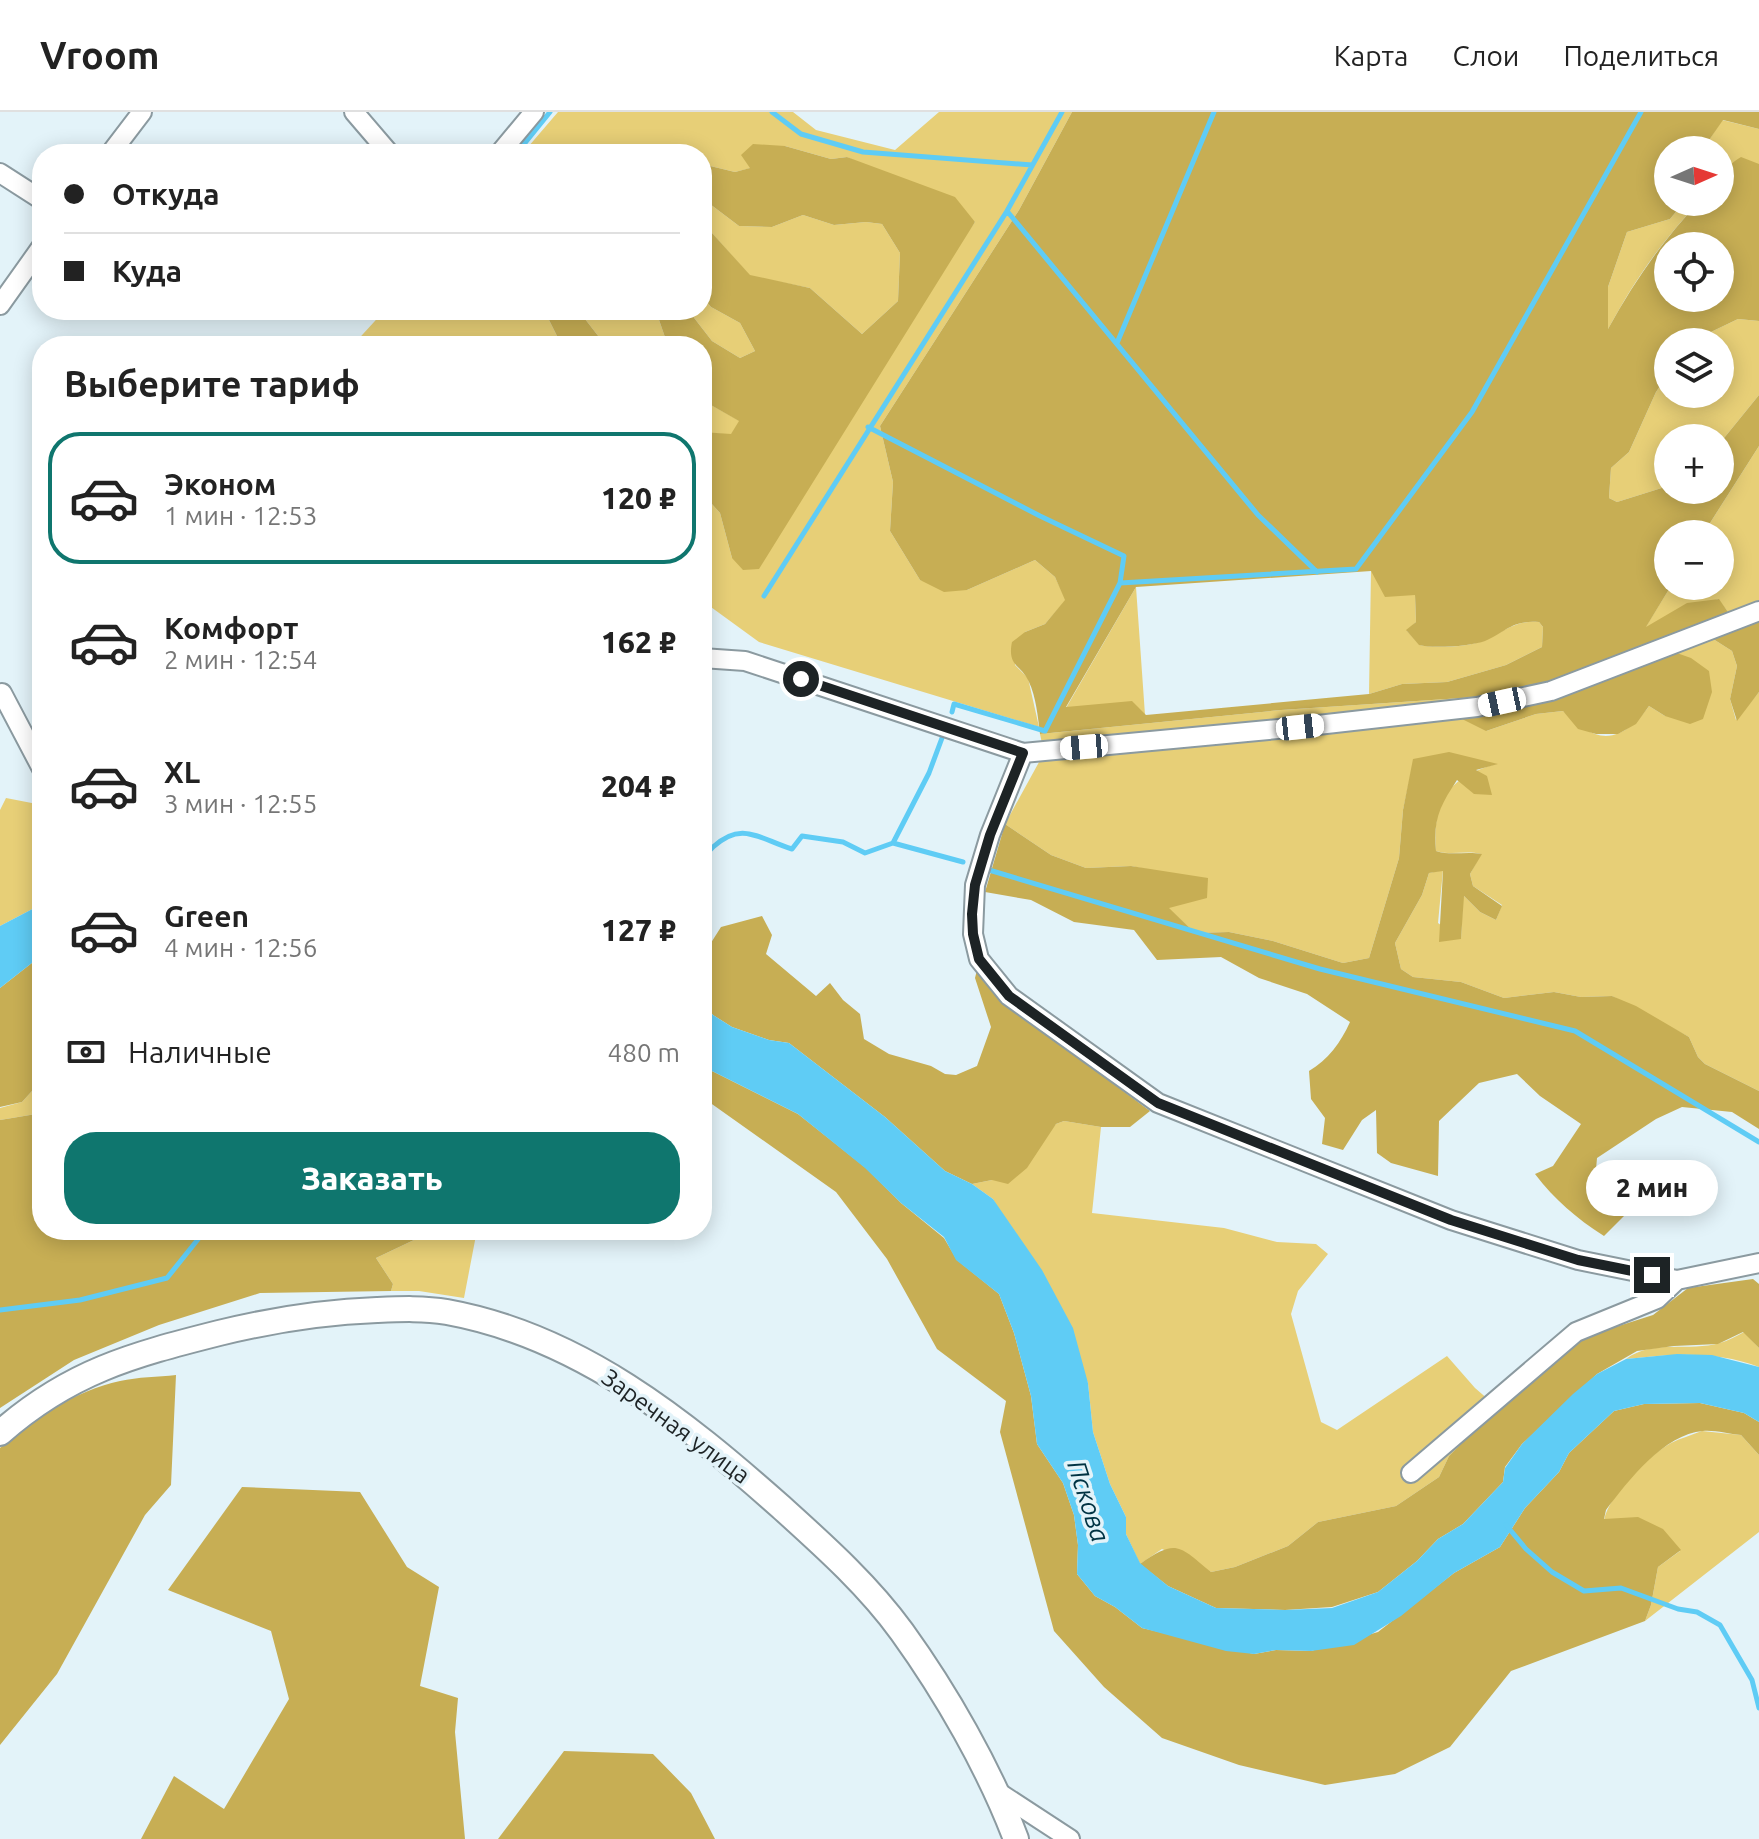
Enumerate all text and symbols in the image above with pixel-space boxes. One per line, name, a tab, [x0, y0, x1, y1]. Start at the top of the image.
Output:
text: Vroom	[40, 34, 160, 76]
text: Карта	[1334, 40, 1408, 71]
text: Слои	[1452, 40, 1519, 71]
text: Поделиться	[1563, 40, 1719, 71]
north arrow	[1654, 136, 1734, 216]
map controls	[1654, 136, 1734, 600]
text: Откуда	[112, 177, 220, 211]
button: locate	[1654, 232, 1734, 312]
text: Куда	[112, 254, 182, 288]
button: layers	[1654, 328, 1734, 408]
text: Выберите тариф	[64, 363, 360, 404]
button: +	[1654, 424, 1734, 504]
icon: car	[68, 462, 140, 534]
text: Эконом	[164, 467, 276, 501]
text: 120 ₽	[601, 481, 676, 515]
text: 1 мин · 12:53	[164, 501, 317, 530]
button: −	[1654, 520, 1734, 600]
icon: car	[68, 606, 140, 678]
text: Комфорт	[164, 611, 298, 645]
text: 162 ₽	[601, 625, 676, 659]
text: 2 мин · 12:54	[164, 645, 317, 674]
route start	[783, 661, 819, 697]
car	[1476, 685, 1528, 719]
car	[1275, 713, 1325, 741]
car	[1059, 733, 1109, 761]
icon: car	[68, 750, 140, 822]
text: XL	[164, 755, 200, 789]
text: 204 ₽	[601, 769, 676, 803]
text: 3 мин · 12:55	[164, 789, 317, 818]
icon: car	[68, 894, 140, 966]
text: Green	[164, 899, 249, 933]
text: 127 ₽	[601, 913, 676, 947]
text: 4 мин · 12:56	[164, 933, 317, 962]
icon: cash	[64, 1030, 108, 1074]
text: Наличные	[128, 1035, 272, 1069]
text: 480 m	[608, 1038, 680, 1067]
button: Заказать	[64, 1132, 680, 1224]
callout: 2 мин	[1586, 1159, 1718, 1215]
text: 2 мин	[1616, 1173, 1688, 1202]
route end	[1634, 1257, 1670, 1293]
street label: Заречная улица	[597, 1363, 755, 1489]
water label: Пскова	[1062, 1457, 1116, 1545]

